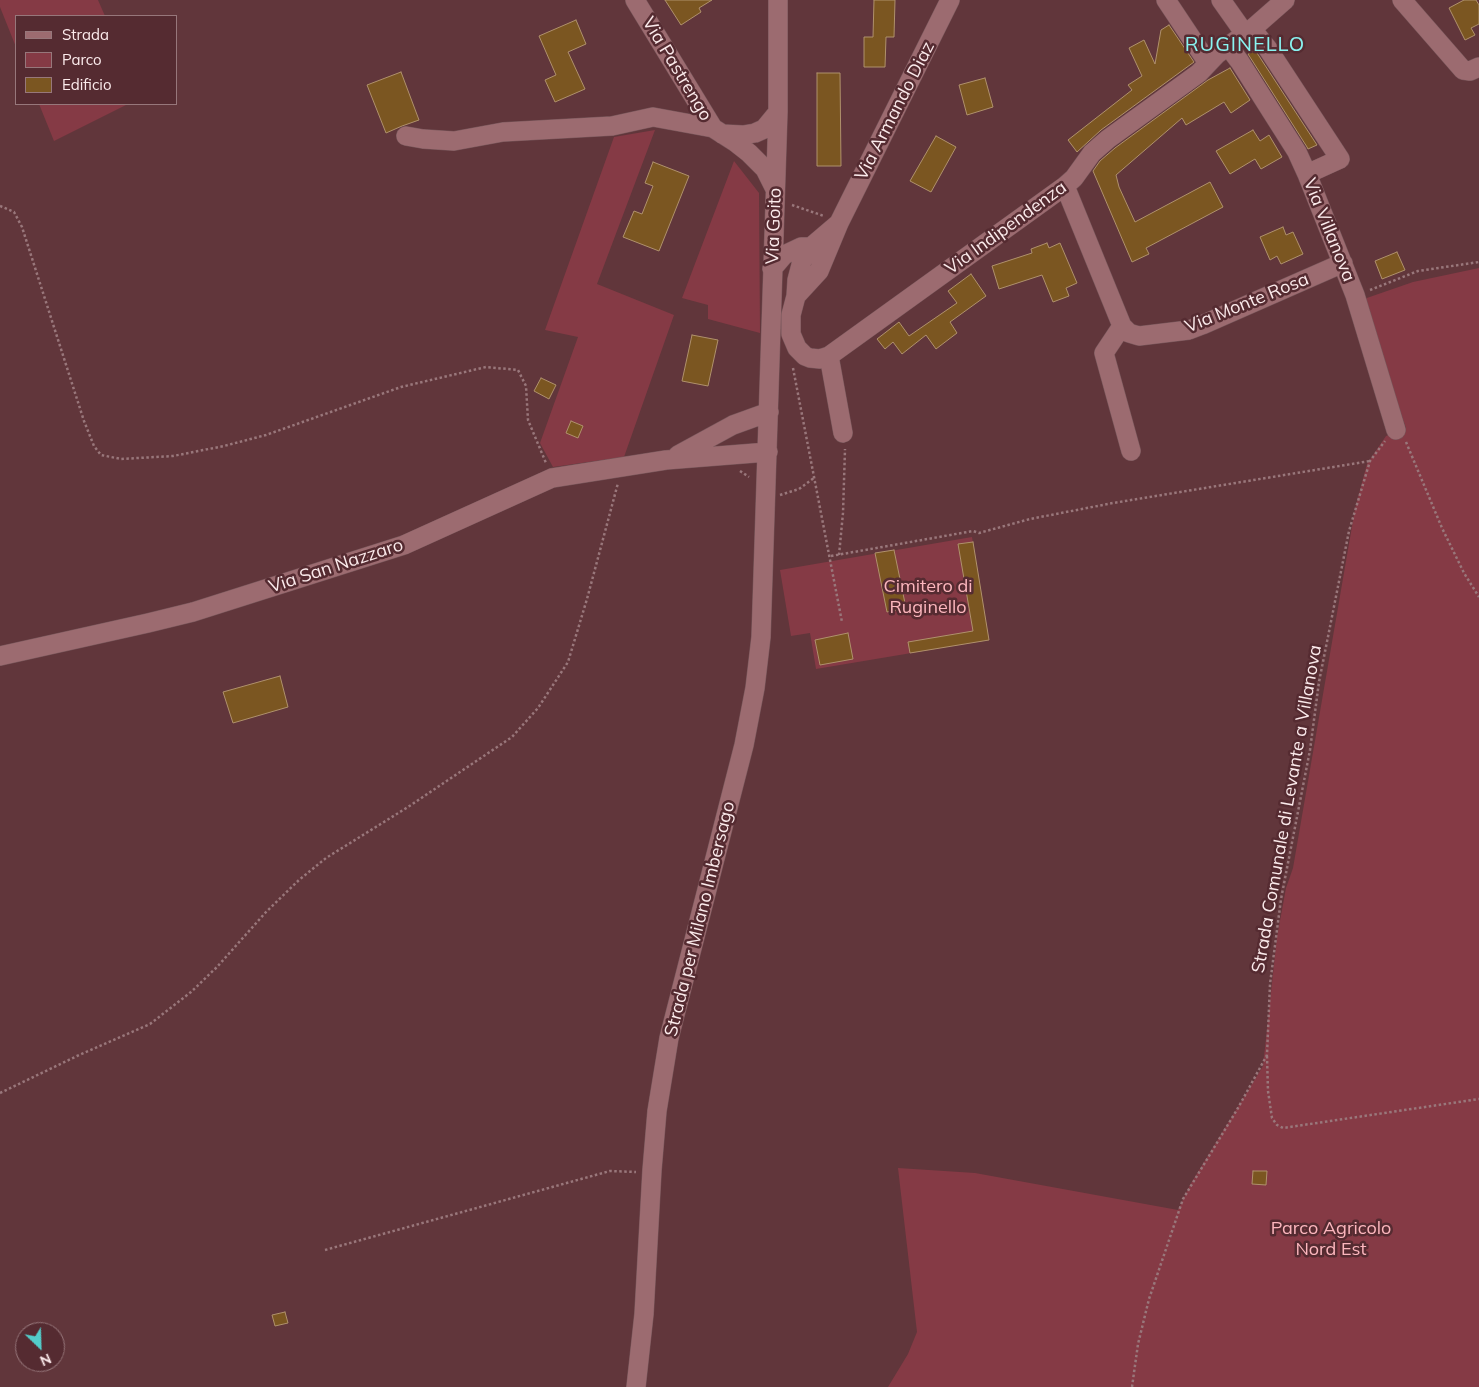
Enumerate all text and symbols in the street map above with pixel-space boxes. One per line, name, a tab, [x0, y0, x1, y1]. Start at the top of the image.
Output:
street label: Via Pastrengo	[637, 13, 717, 125]
legend	[15, 15, 178, 105]
text: Strada	[62, 25, 109, 44]
district label: RUGINELLO	[1184, 33, 1306, 57]
street label: Via Armando Diaz	[851, 38, 939, 184]
text: Parco	[62, 50, 102, 69]
text: Edificio	[62, 75, 112, 94]
street label: Via Villanova	[1298, 175, 1360, 285]
street label: Via Indipendenza	[941, 177, 1071, 279]
street label: Via Goito	[762, 187, 786, 265]
street label: Via Monte Rosa	[1182, 268, 1312, 338]
street label: Via San Nazzaro	[266, 534, 406, 598]
park label: Cimitero di Ruginello	[883, 576, 973, 618]
street label: Strada Comunale di Levante a Villanova	[1247, 643, 1327, 975]
street label: Strada per Milano Imbersago	[660, 799, 740, 1039]
park label: Parco Agricolo Nord Est	[1271, 1218, 1391, 1260]
north arrow	[15, 1322, 65, 1372]
text: N	[37, 1349, 54, 1370]

